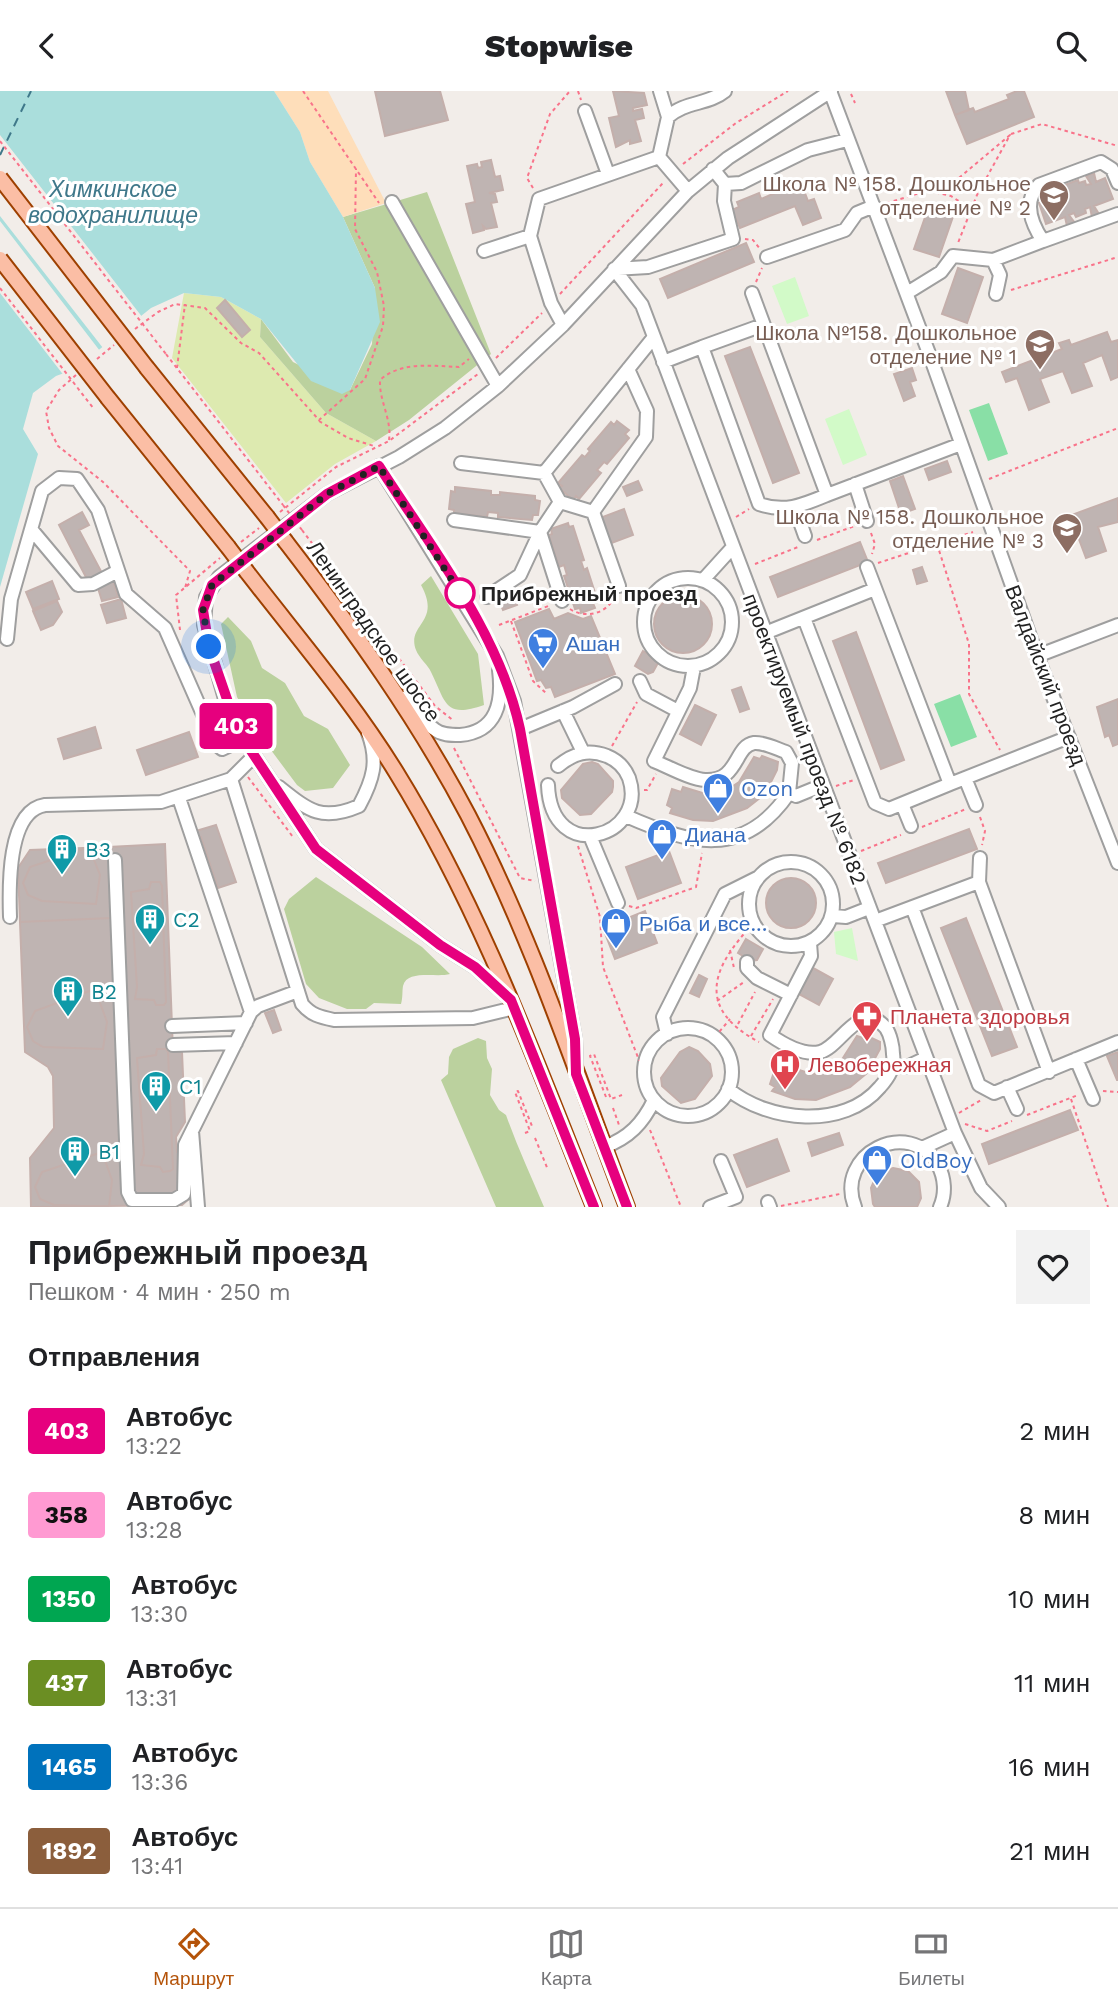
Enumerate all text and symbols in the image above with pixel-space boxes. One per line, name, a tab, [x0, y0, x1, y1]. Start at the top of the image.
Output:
icon: back	[28, 27, 66, 65]
text: Stopwise	[485, 27, 633, 65]
icon: search	[1052, 27, 1090, 65]
place label: Школа № 158. Дошкольное отделение № 2	[762, 171, 1031, 220]
water label: Химкинское водохранилище	[28, 176, 198, 229]
school or university icon: Школа № 158. Дошкольное отделение № 2	[1037, 178, 1071, 222]
place label: Школа №158. Дошкольное отделение № 1	[755, 320, 1017, 369]
school or university icon: Школа №158. Дошкольное отделение № 1	[1023, 327, 1057, 371]
place label: Школа № 158. Дошкольное отделение № 3	[775, 504, 1044, 553]
school or university icon: Школа № 158. Дошкольное отделение № 3	[1050, 511, 1084, 555]
street label: Ленинградское шоссе	[302, 536, 446, 726]
marker: Прибрежный проезд	[445, 578, 475, 608]
place label: Прибрежный проезд	[481, 581, 697, 606]
street label: Валдайский проезд	[1000, 581, 1092, 769]
street label: проектируемый проезд № 6182	[738, 590, 872, 888]
supermarket icon: Ашан	[526, 626, 560, 670]
your location	[191, 629, 226, 664]
place label: Ашан	[566, 631, 620, 656]
line badge: 403	[196, 703, 276, 749]
text: 403	[214, 712, 259, 740]
shop icon: Ozon	[701, 771, 735, 815]
place label: Ozon	[741, 776, 793, 801]
shop icon: Диана	[645, 817, 679, 861]
place label: Диана	[685, 822, 746, 847]
building icon: B3	[45, 832, 79, 876]
place label: B3	[85, 837, 111, 862]
building icon: C2	[133, 902, 167, 946]
shop icon: Рыба и все...	[599, 906, 633, 950]
place label: C2	[173, 907, 200, 932]
place label: Рыба и все...	[639, 911, 767, 936]
building icon: B2	[51, 974, 85, 1018]
place label: B2	[91, 979, 117, 1004]
pharmacy icon: Планета здоровья	[850, 999, 884, 1043]
place label: Планета здоровья	[890, 1004, 1070, 1029]
hospital icon: Левобережная	[768, 1047, 802, 1091]
place label: Левобережная	[808, 1052, 951, 1077]
building icon: C1	[139, 1069, 173, 1113]
place label: C1	[179, 1074, 202, 1099]
building icon: B1	[58, 1134, 92, 1178]
place label: B1	[98, 1139, 120, 1164]
shop icon: OldBoy	[860, 1143, 894, 1187]
place label: OldBoy	[900, 1148, 972, 1173]
button: heart	[1016, 1230, 1090, 1304]
text: Прибрежный проезд	[28, 1233, 367, 1272]
text: Пешком · 4 мин · 250 m	[28, 1279, 291, 1306]
text: Отправления	[28, 1342, 200, 1372]
text: Автобус	[126, 1402, 233, 1432]
text: 2 мин	[1019, 1416, 1090, 1446]
text: 403	[44, 1417, 89, 1445]
text: 13:22	[126, 1433, 182, 1460]
text: Автобус	[126, 1486, 233, 1516]
text: 8 мин	[1018, 1500, 1090, 1530]
text: 358	[45, 1501, 88, 1529]
text: 13:28	[126, 1517, 183, 1544]
text: Автобус	[131, 1570, 238, 1600]
text: 10 мин	[1008, 1584, 1090, 1614]
text: 1350	[42, 1585, 96, 1613]
text: 13:30	[131, 1601, 188, 1628]
text: Автобус	[126, 1654, 233, 1684]
text: 11 мин	[1014, 1668, 1090, 1698]
text: 437	[45, 1669, 88, 1697]
text: 13:31	[126, 1685, 178, 1712]
text: Автобус	[132, 1738, 238, 1768]
text: 16 мин	[1008, 1752, 1090, 1782]
text: 1465	[42, 1753, 97, 1781]
text: 13:36	[132, 1769, 188, 1796]
text: Автобус	[131, 1822, 238, 1852]
text: 21 мин	[1009, 1836, 1090, 1866]
text: 1892	[42, 1837, 96, 1865]
text: 13:41	[131, 1853, 183, 1880]
tab: Маршрут	[153, 1925, 234, 1990]
tab: Карта	[541, 1925, 592, 1990]
tab: Билеты	[898, 1925, 965, 1990]

